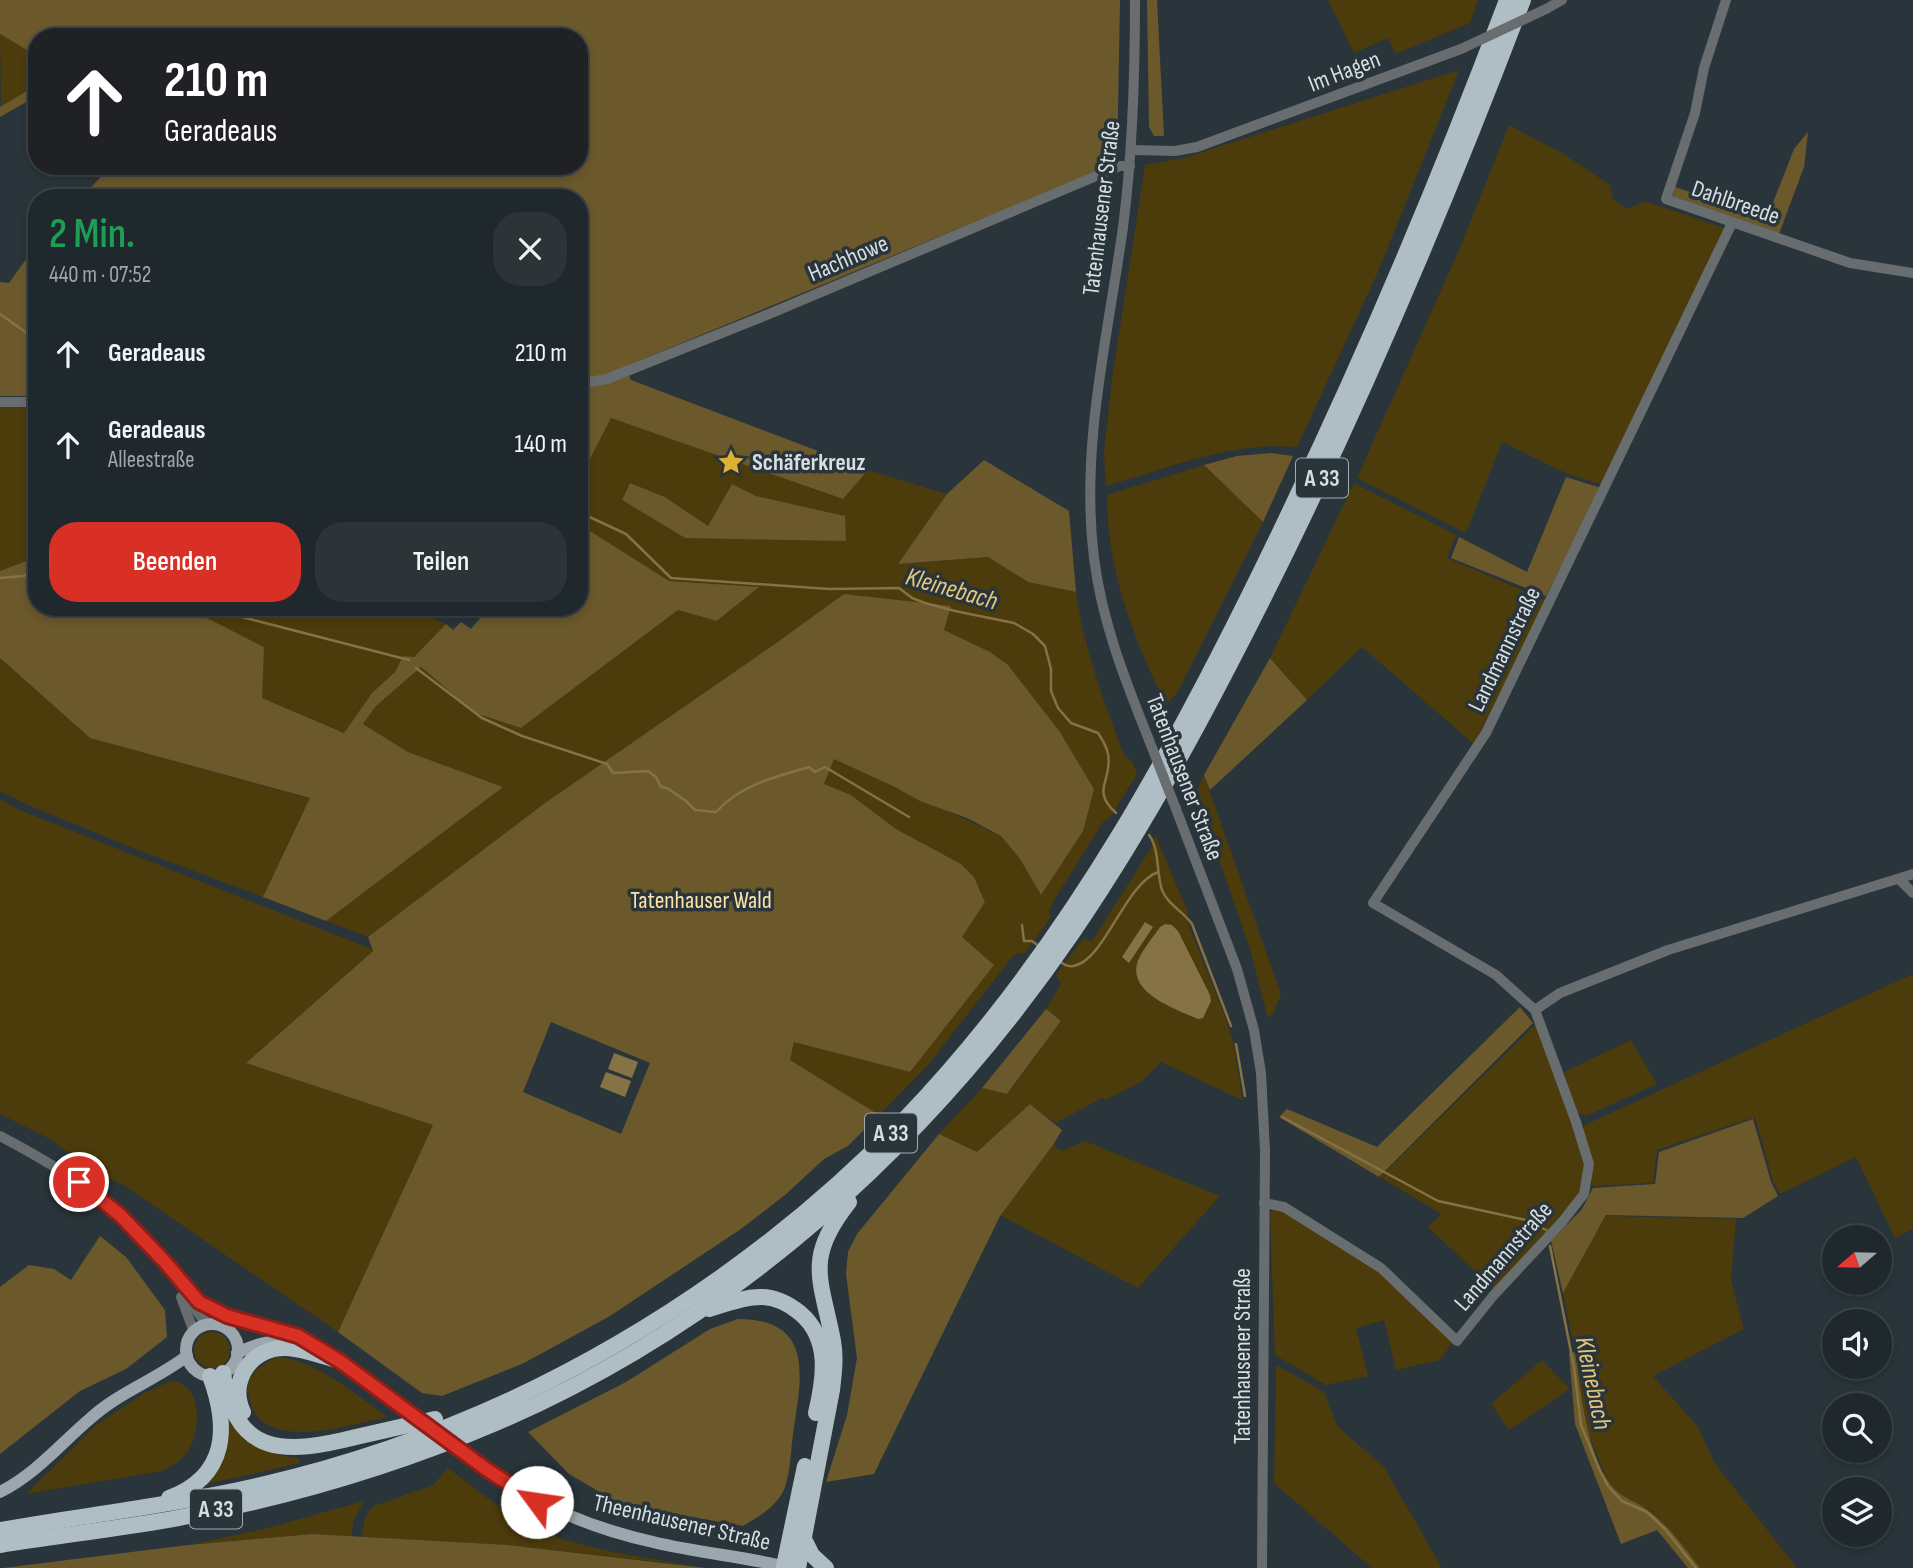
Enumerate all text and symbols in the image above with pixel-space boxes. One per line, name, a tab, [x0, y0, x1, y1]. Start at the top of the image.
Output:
street label: Im Hagen	[1304, 45, 1384, 98]
text: 210 m	[164, 52, 268, 111]
icon: ahead	[49, 56, 140, 147]
text: Geradeaus	[164, 112, 277, 151]
street label: Tatenhausener Straße	[1076, 119, 1127, 297]
street label: Dahlbreede	[1688, 174, 1784, 231]
text: 2 Min.	[49, 209, 135, 260]
button: close	[493, 212, 567, 286]
street label: Hachhowe	[804, 229, 893, 288]
text: 440 m · 07:52	[49, 261, 151, 289]
icon: ahead	[49, 335, 87, 373]
text: Geradeaus	[108, 338, 206, 369]
text: 210 m	[515, 338, 567, 369]
text: Geradeaus	[108, 415, 206, 446]
icon: ahead	[49, 426, 87, 464]
text: 140 m	[515, 429, 567, 460]
text: Alleestraße	[108, 446, 194, 474]
place icon: Schäferkreuz	[716, 447, 746, 477]
place label: Schäferkreuz	[752, 448, 865, 477]
road number: A 33	[1296, 458, 1348, 498]
button: Beenden	[49, 522, 301, 602]
button: Teilen	[315, 522, 567, 602]
water label: Kleinebach	[902, 562, 1001, 617]
street label: Landmannstraße	[1462, 582, 1547, 716]
street label: Tatenhausener Straße	[1139, 690, 1230, 865]
park label: Tatenhauser Wald	[630, 886, 772, 915]
road number: A 33	[865, 1114, 917, 1152]
pin	[49, 1152, 109, 1212]
icon: arrive	[60, 1163, 98, 1201]
street label: Landmannstraße	[1448, 1196, 1559, 1317]
north arrow	[1822, 1225, 1892, 1295]
map controls	[1822, 1225, 1892, 1547]
street label: Tatenhausener Straße	[1228, 1268, 1257, 1444]
button: sound	[1822, 1309, 1892, 1379]
water label: Kleinebach	[1568, 1334, 1618, 1433]
button: search	[1822, 1393, 1892, 1463]
position arrow	[500, 1465, 574, 1539]
button: layers	[1822, 1477, 1892, 1547]
street label: Theenhausener Straße	[591, 1488, 773, 1557]
road number: A 33	[190, 1490, 242, 1528]

